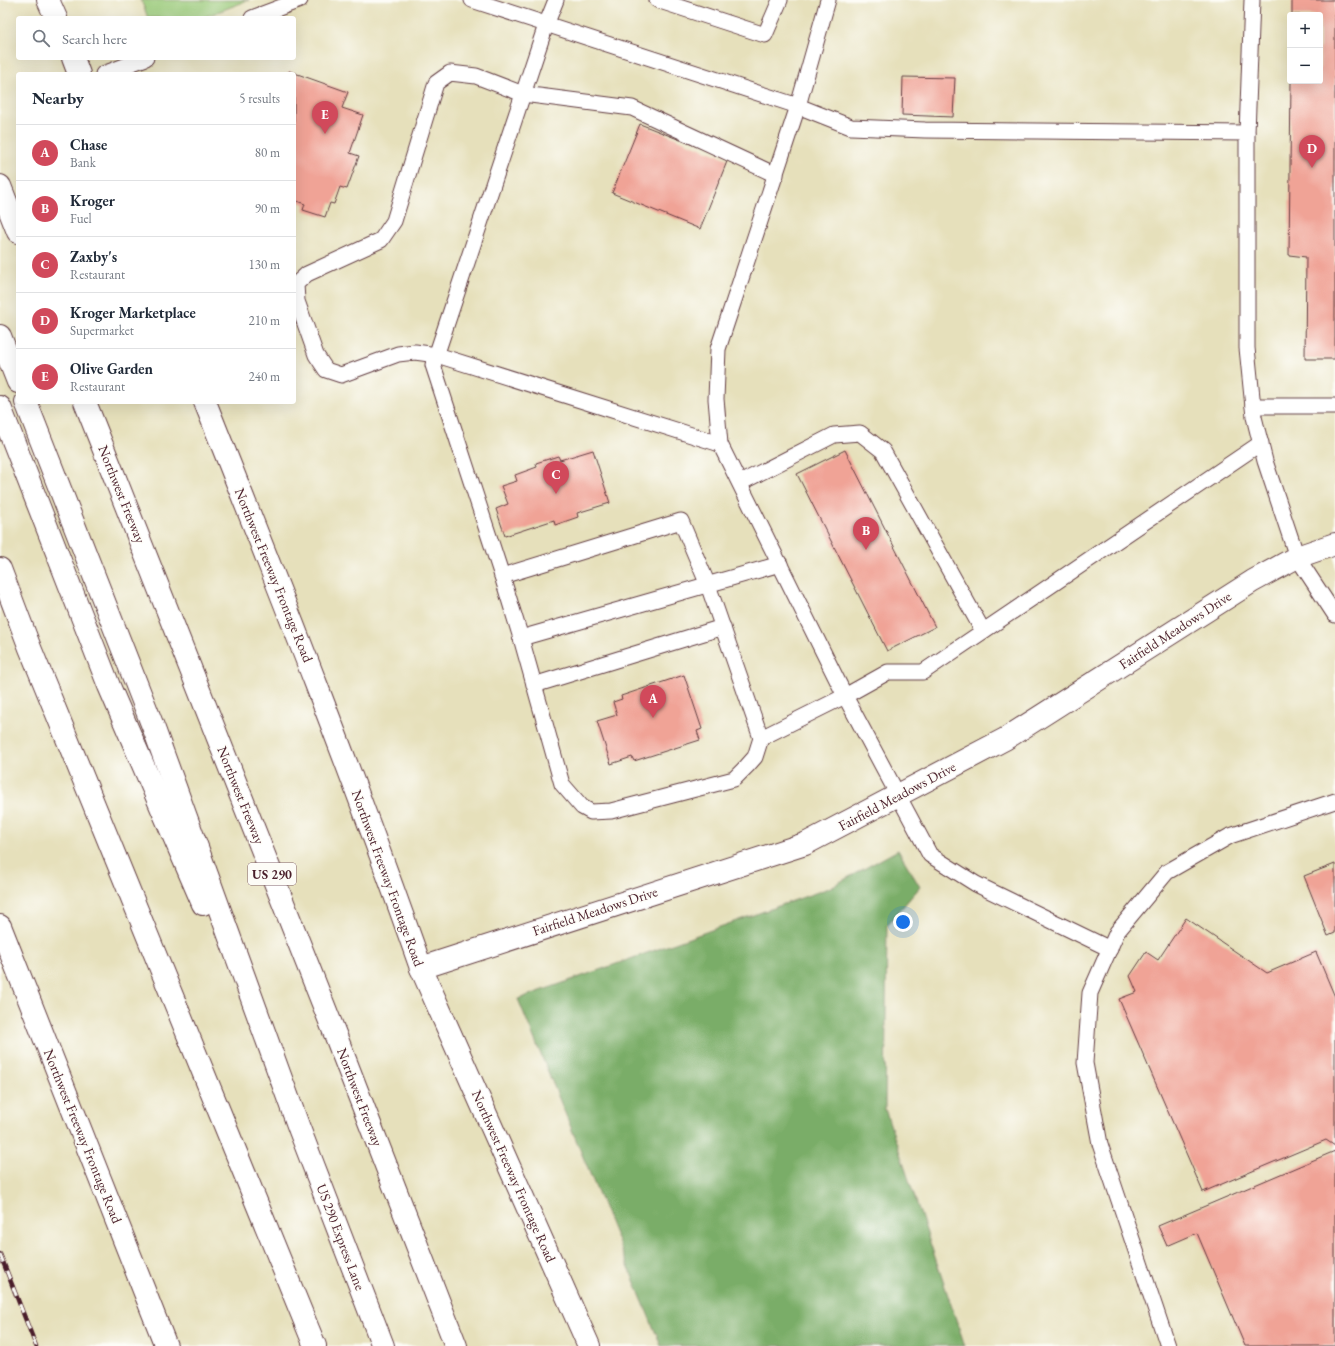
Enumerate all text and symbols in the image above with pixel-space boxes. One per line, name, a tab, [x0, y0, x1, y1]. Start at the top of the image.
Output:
map controls	[1287, 12, 1323, 84]
button: +	[1287, 12, 1323, 48]
search box	[16, 16, 296, 60]
icon: search	[30, 27, 52, 49]
text: Search here	[62, 29, 127, 48]
button: −	[1287, 48, 1323, 84]
text: Nearby	[32, 87, 84, 109]
text: 5 results	[239, 90, 280, 107]
pin: E	[312, 101, 338, 134]
text: Chase	[70, 135, 107, 154]
pin: D	[1299, 135, 1325, 168]
text: A	[40, 144, 50, 161]
text: 80 m	[255, 144, 280, 161]
text: Bank	[70, 154, 96, 171]
text: Kroger	[70, 191, 115, 210]
text: B	[41, 200, 49, 217]
text: 90 m	[255, 200, 280, 217]
text: Fuel	[70, 210, 92, 227]
text: Zaxby's	[70, 247, 117, 266]
text: C	[40, 256, 50, 273]
text: 130 m	[249, 256, 280, 273]
text: Restaurant	[70, 266, 125, 283]
text: Kroger Marketplace	[70, 303, 196, 322]
text: D	[40, 312, 50, 329]
text: 210 m	[249, 312, 280, 329]
text: Supermarket	[70, 322, 134, 339]
text: Olive Garden	[70, 359, 153, 378]
text: E	[41, 368, 49, 385]
text: 240 m	[249, 368, 280, 385]
text: Restaurant	[70, 378, 125, 395]
street label: Northwest Freeway	[94, 442, 150, 546]
pin: C	[543, 461, 569, 494]
street label: Northwest Freeway Frontage Road	[231, 485, 318, 666]
pin: B	[853, 517, 879, 550]
street label: Fairfield Meadows Drive	[1115, 587, 1235, 673]
pin: A	[640, 685, 666, 718]
street label: Northwest Freeway	[213, 743, 269, 847]
street label: Fairfield Meadows Drive	[835, 757, 959, 835]
street label: Northwest Freeway Frontage Road	[348, 787, 429, 970]
road number: US 290	[248, 863, 296, 885]
street label: Fairfield Meadows Drive	[530, 882, 660, 940]
your location	[893, 912, 913, 932]
street label: Northwest Freeway	[333, 1045, 387, 1150]
street label: Northwest Freeway Frontage Road	[40, 1046, 127, 1227]
street label: Northwest Freeway Frontage Road	[468, 1087, 561, 1266]
street label: US 290 Express Lane	[312, 1181, 370, 1293]

